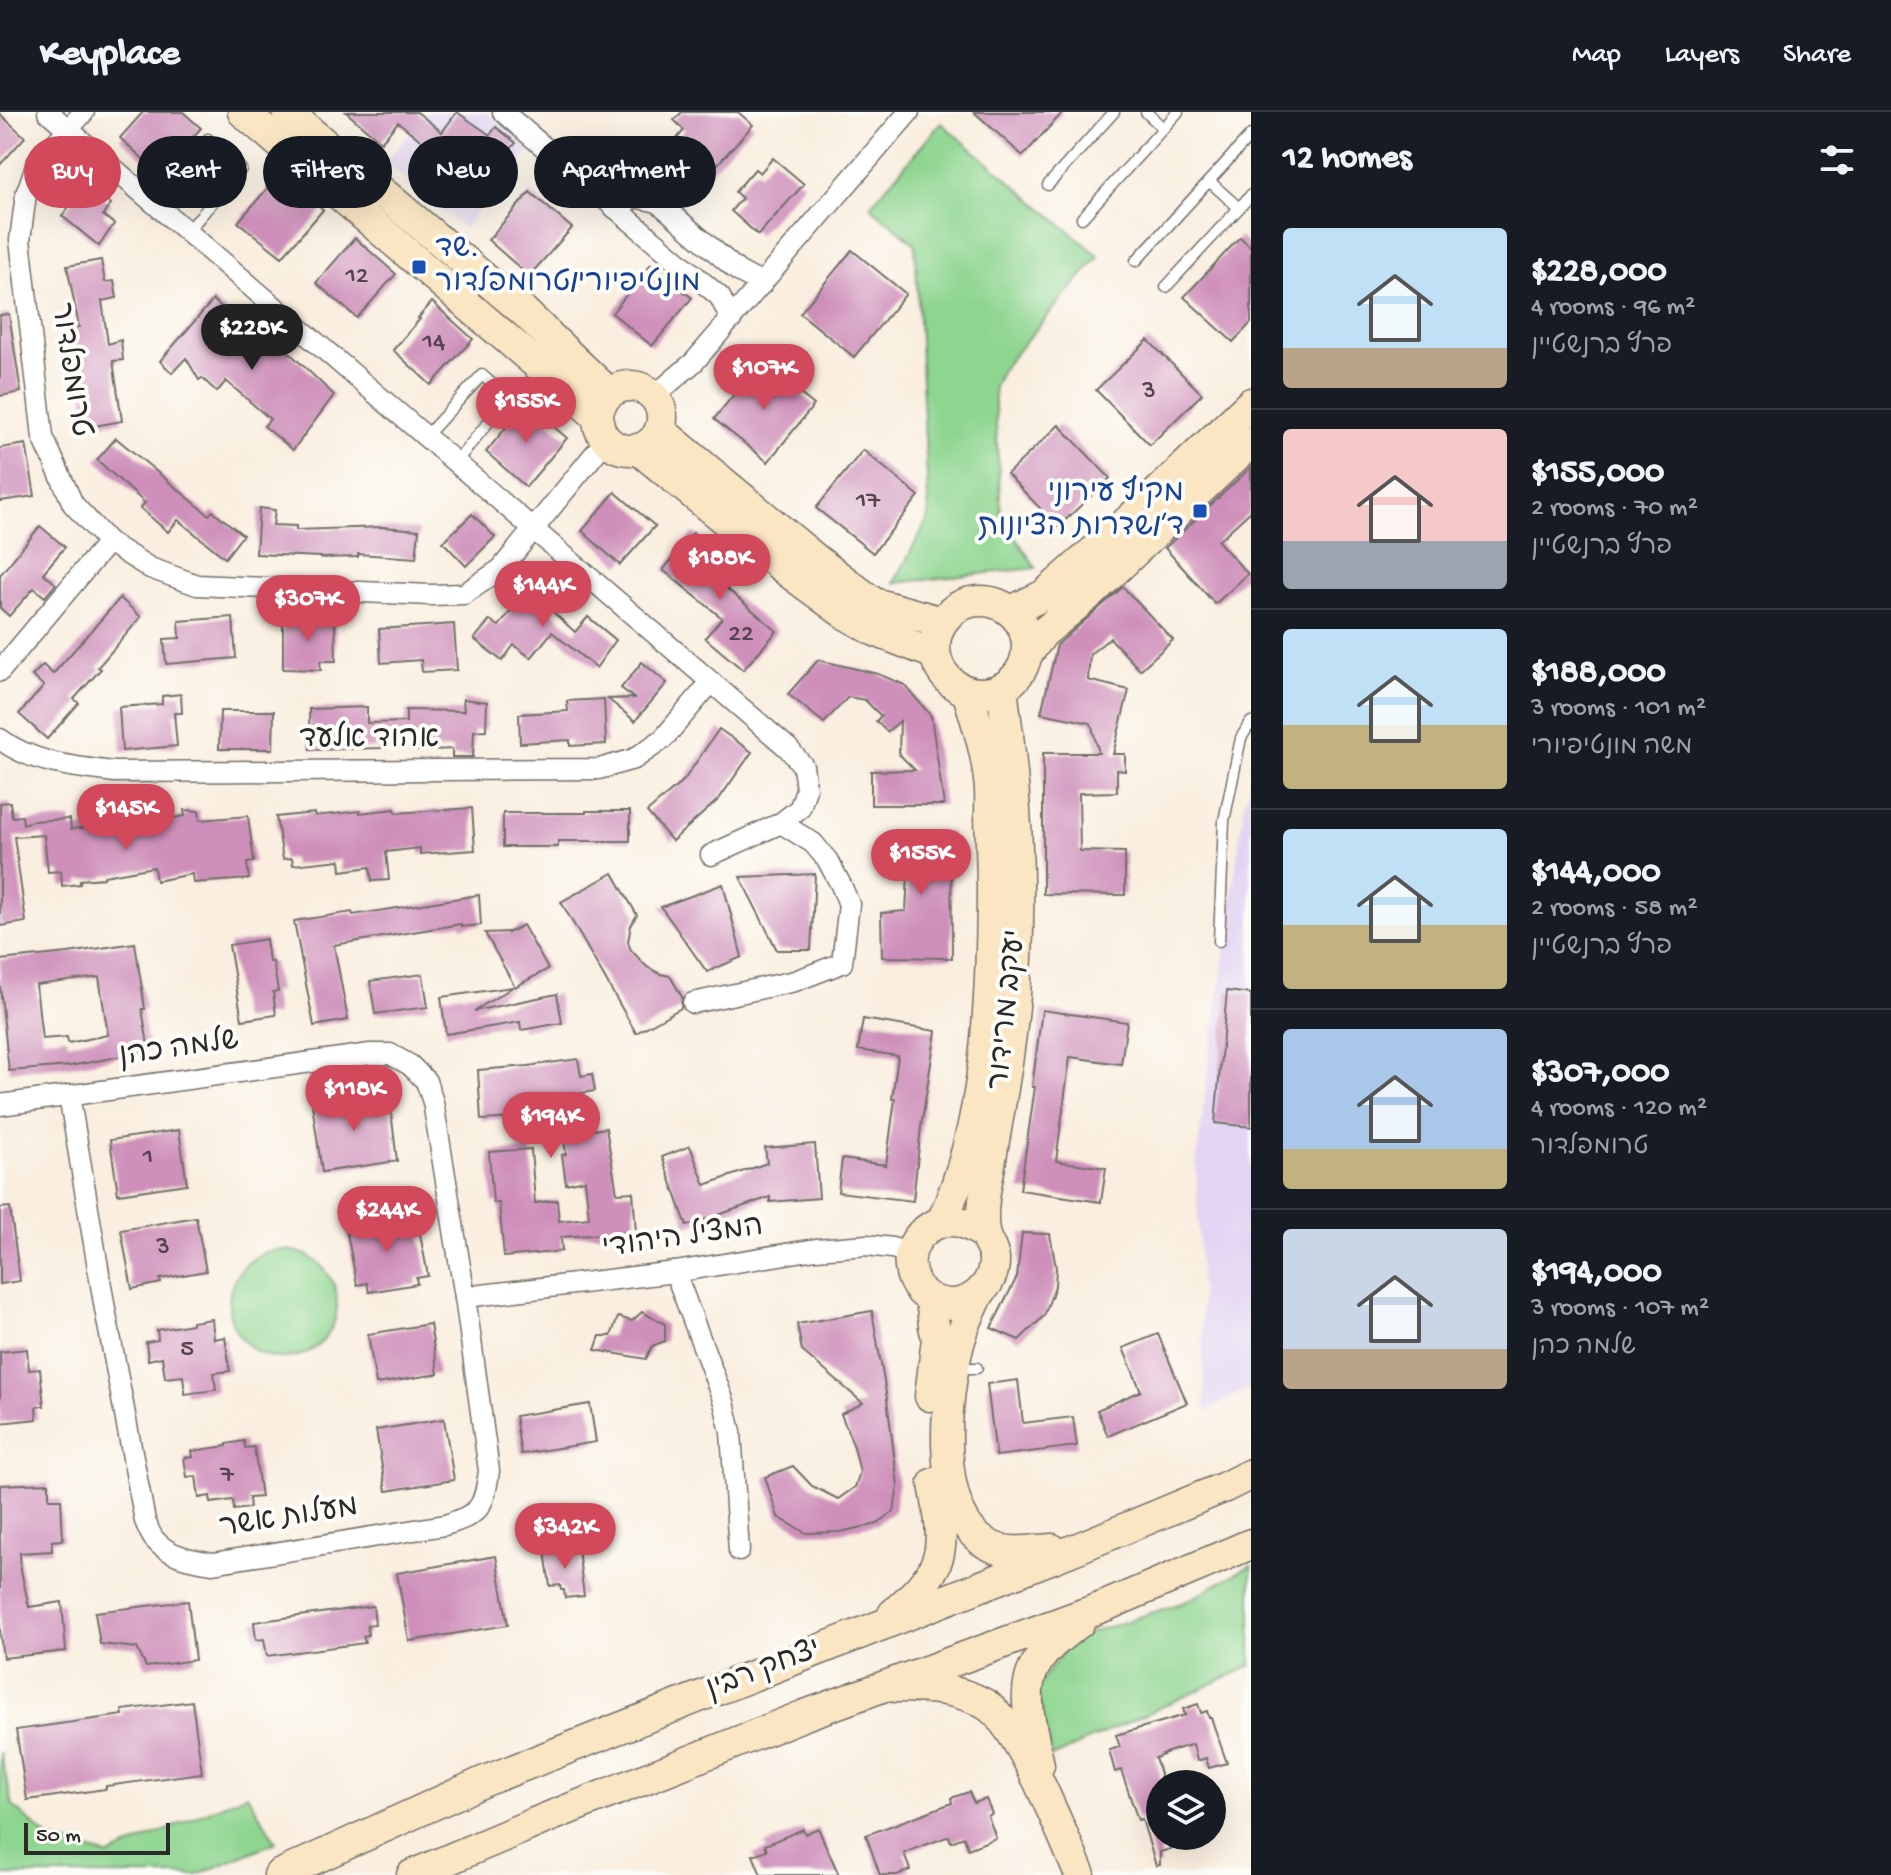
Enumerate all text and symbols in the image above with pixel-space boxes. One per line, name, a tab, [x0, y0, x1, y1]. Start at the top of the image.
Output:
text: Keyplace	[40, 33, 180, 77]
text: Map	[1572, 39, 1621, 72]
text: Layers	[1665, 39, 1739, 72]
text: Share	[1783, 39, 1851, 72]
chip: Buy	[24, 136, 121, 208]
chip: Rent	[137, 136, 247, 208]
chip: Filters	[263, 136, 392, 208]
chip: New	[408, 136, 518, 208]
chip: Apartment	[534, 136, 716, 208]
icon: filters	[1815, 138, 1859, 182]
text: 12 homes	[1283, 140, 1412, 180]
place label: שד. מונטיפיורי/טרומפלדור	[435, 233, 700, 302]
text: $228,000	[1531, 253, 1667, 293]
marker: שד. מונטיפיורי/טרומפלדור	[410, 258, 428, 276]
icon: home	[1347, 260, 1443, 356]
house number: 12	[344, 262, 369, 293]
text: 4 rooms · 96 m²	[1531, 293, 1695, 324]
street label: טרומפלדור	[41, 300, 99, 440]
pin: $228K	[196, 304, 308, 372]
text: $228K	[219, 314, 285, 345]
house number: 14	[422, 328, 445, 359]
text: פרץ ברנשטיין	[1531, 332, 1672, 363]
pin: $107K	[708, 344, 820, 412]
text: $107K	[732, 354, 796, 385]
pin: $155K	[470, 377, 582, 445]
house number: 3	[1141, 377, 1156, 408]
text: $155K	[494, 387, 558, 418]
text: $155,000	[1531, 454, 1664, 494]
icon: home	[1347, 461, 1443, 557]
place label: מקיף עירוני ד׳/שדרות הציונות	[978, 475, 1184, 546]
house number: 17	[855, 487, 881, 518]
text: 2 rooms · 70 m²	[1531, 494, 1698, 525]
marker: מקיף עירוני ד׳/שדרות הציונות	[1191, 502, 1209, 520]
text: פרץ ברנשטיין	[1531, 533, 1672, 564]
pin: $188K	[664, 534, 776, 602]
text: $188K	[688, 544, 753, 575]
pin: $144K	[487, 561, 599, 629]
text: $144K	[512, 571, 574, 602]
pin: $307K	[252, 575, 364, 643]
text: $307K	[274, 585, 342, 616]
house number: 22	[728, 620, 754, 651]
text: $188,000	[1531, 654, 1666, 694]
icon: home	[1347, 661, 1443, 757]
text: 3 rooms · 101 m²	[1531, 694, 1706, 725]
street label: אהוד אלעד	[299, 720, 439, 758]
text: משה מונטיפיורי	[1531, 733, 1692, 764]
pin: $145K	[70, 784, 182, 852]
text: $145K	[95, 794, 157, 825]
pin: $155K	[865, 829, 977, 897]
text: $155K	[889, 839, 953, 870]
text: $144,000	[1531, 854, 1661, 894]
icon: home	[1347, 861, 1443, 957]
text: 2 rooms · 58 m²	[1531, 894, 1697, 925]
street label: יעקב מרידור	[983, 928, 1035, 1092]
text: פרץ ברנשטיין	[1531, 933, 1672, 964]
street label: שלמה כהן	[116, 1021, 241, 1076]
text: $307,000	[1531, 1054, 1670, 1094]
icon: home	[1347, 1061, 1443, 1157]
pin: $118K	[298, 1065, 410, 1133]
text: $118K	[323, 1075, 385, 1106]
pin: $194K	[495, 1092, 607, 1160]
text: 4 rooms · 120 m²	[1531, 1094, 1707, 1125]
text: $194K	[520, 1102, 582, 1133]
text: טרומפלדור	[1531, 1133, 1648, 1164]
house number: 1	[142, 1143, 153, 1174]
pin: $244K	[331, 1186, 443, 1254]
text: $244K	[355, 1196, 419, 1227]
street label: המציל היהודי	[600, 1208, 766, 1268]
house number: 3	[155, 1233, 170, 1264]
text: $194,000	[1531, 1254, 1662, 1294]
icon: home	[1347, 1261, 1443, 1357]
text: 3 rooms · 107 m²	[1531, 1294, 1709, 1325]
text: שלמה כהן	[1531, 1333, 1636, 1364]
house number: 5	[180, 1335, 194, 1366]
house number: 7	[219, 1461, 235, 1492]
street label: מעלות אשר	[217, 1488, 361, 1547]
pin: $342K	[509, 1503, 621, 1571]
text: $342K	[533, 1513, 597, 1544]
street label: יצחק רבין	[702, 1633, 826, 1709]
map controls	[1146, 1770, 1226, 1850]
button: layers	[1146, 1770, 1226, 1850]
scale bar	[24, 1819, 170, 1855]
text: 50 m	[36, 1824, 81, 1850]

